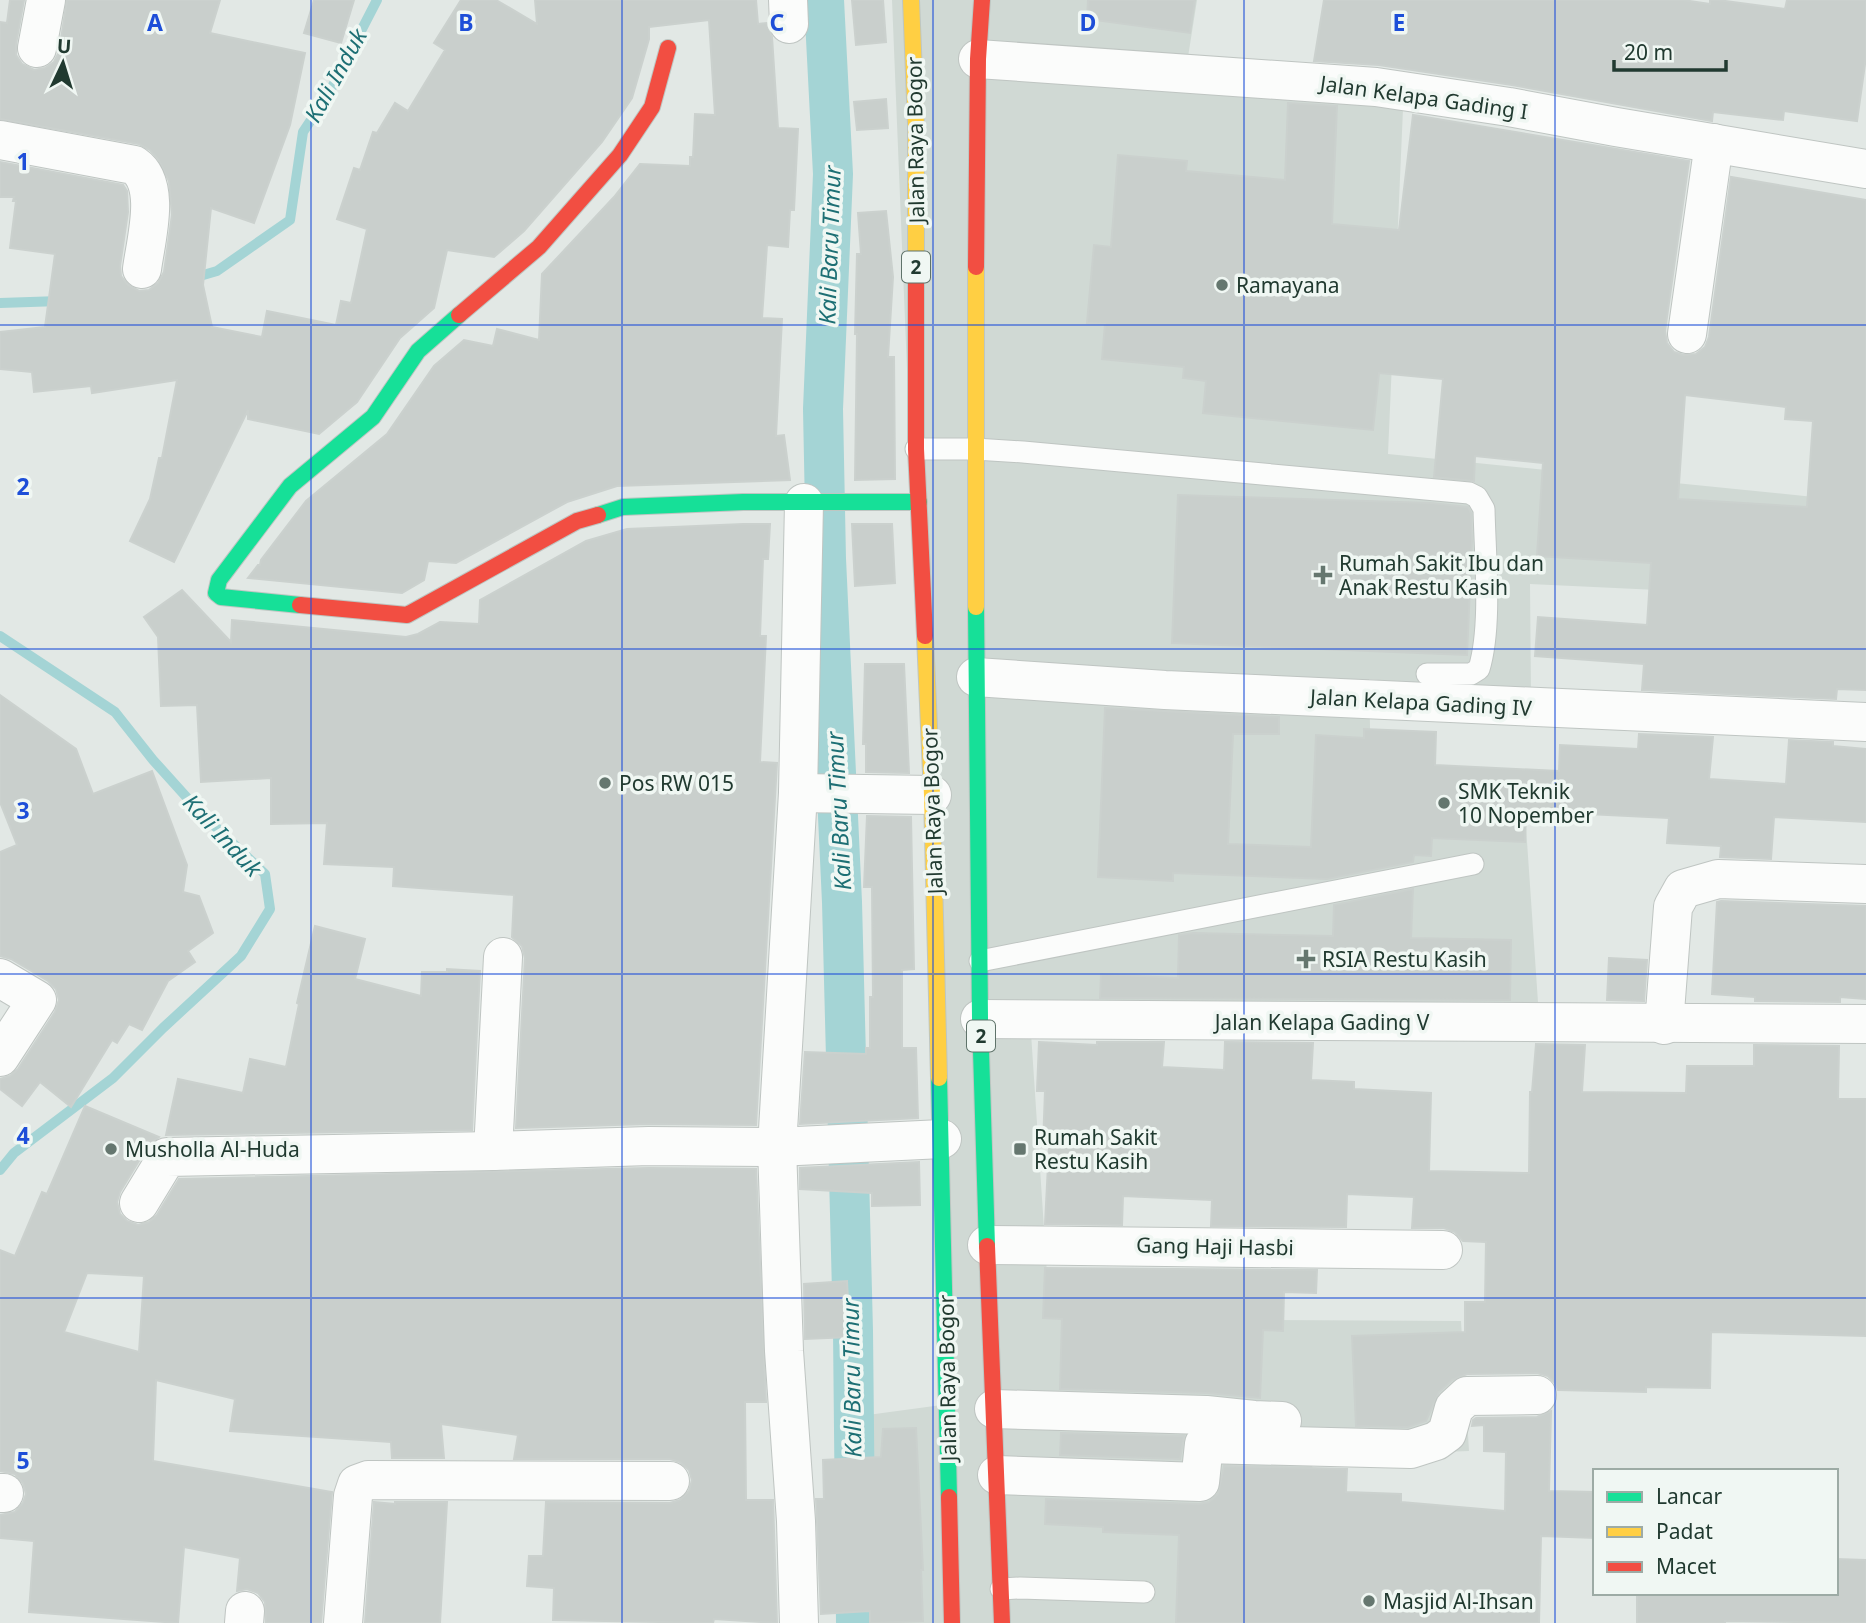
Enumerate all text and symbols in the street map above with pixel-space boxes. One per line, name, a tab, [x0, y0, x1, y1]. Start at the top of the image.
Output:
text: A	[147, 6, 163, 38]
text: B	[458, 6, 474, 38]
text: C	[770, 6, 785, 38]
text: D	[1080, 6, 1096, 38]
text: E	[1393, 6, 1405, 38]
water label: Kali Induk	[296, 21, 375, 128]
north arrow	[28, 28, 98, 98]
scale bar	[1614, 28, 1726, 72]
text: U	[56, 33, 72, 60]
text: 20 m	[1624, 38, 1673, 66]
street label: Jalan Raya Bogor	[900, 56, 930, 226]
street label: Jalan Kelapa Gading I	[1316, 68, 1530, 125]
text: 1	[16, 145, 30, 177]
water label: Kali Baru Timur	[810, 164, 848, 325]
road number: 2	[902, 252, 930, 282]
place label: Ramayana	[1236, 271, 1340, 299]
marker: Ramayana	[1214, 277, 1230, 293]
text: 2	[16, 470, 30, 502]
place label: Rumah Sakit Ibu dan Anak Restu Kasih	[1339, 549, 1544, 601]
marker: Rumah Sakit Ibu dan Anak Restu Kasih	[1313, 565, 1333, 585]
street label: Jalan Kelapa Gading IV	[1308, 682, 1533, 722]
street label: Jalan Raya Bogor	[915, 727, 949, 897]
water label: Kali Baru Timur	[818, 730, 858, 891]
place label: Pos RW 015	[619, 769, 734, 797]
marker: Pos RW 015	[597, 775, 613, 791]
place label: SMK Teknik 10 Nopember	[1458, 777, 1594, 829]
water label: Kali Induk	[176, 787, 271, 885]
text: 3	[16, 794, 30, 826]
marker: SMK Teknik 10 Nopember	[1436, 795, 1452, 811]
place label: RSIA Restu Kasih	[1322, 945, 1487, 973]
marker: RSIA Restu Kasih	[1296, 949, 1316, 969]
street label: Jalan Kelapa Gading V	[1213, 1008, 1430, 1036]
road number: 2	[967, 1020, 995, 1052]
text: 4	[16, 1119, 30, 1151]
place label: Rumah Sakit Restu Kasih	[1034, 1123, 1158, 1175]
place label: Musholla Al-Huda	[125, 1135, 300, 1163]
marker: Musholla Al-Huda	[103, 1141, 119, 1157]
marker: Rumah Sakit Restu Kasih	[1012, 1141, 1028, 1157]
street label: Gang Haji Hasbi	[1136, 1231, 1294, 1261]
street label: Jalan Raya Bogor	[932, 1294, 962, 1464]
water label: Kali Baru Timur	[834, 1297, 868, 1458]
text: 5	[16, 1444, 30, 1476]
legend	[1593, 1469, 1838, 1595]
text: Lancar	[1656, 1482, 1723, 1510]
text: Padat	[1656, 1517, 1713, 1545]
text: Macet	[1656, 1552, 1717, 1580]
place label: Masjid Al-Ihsan	[1383, 1587, 1534, 1615]
marker: Masjid Al-Ihsan	[1361, 1593, 1377, 1609]

